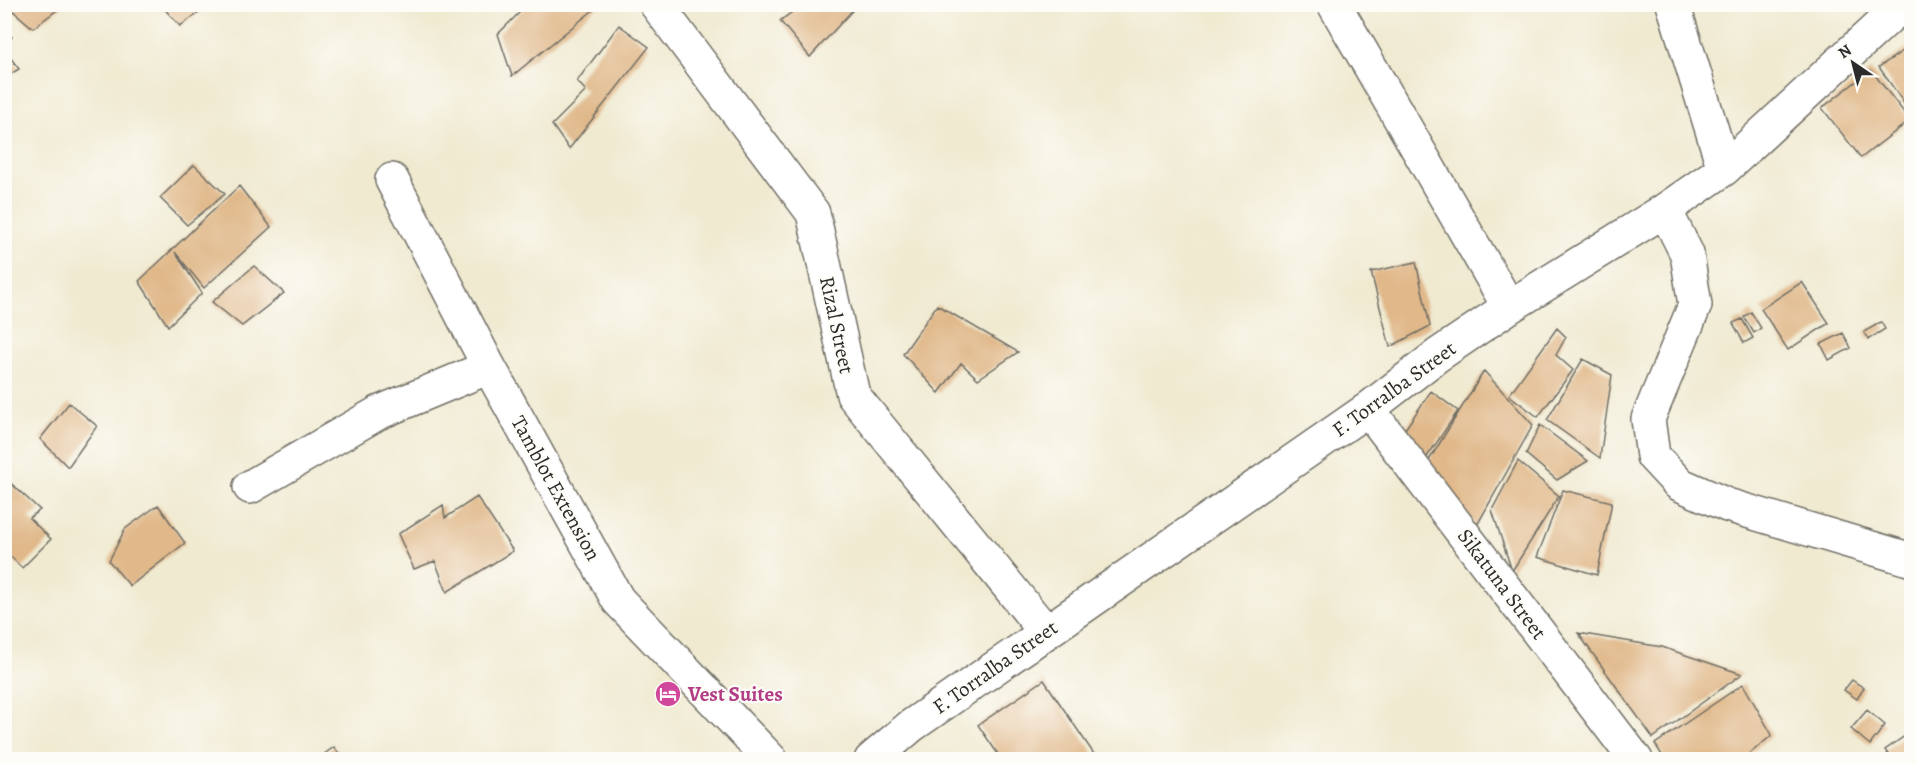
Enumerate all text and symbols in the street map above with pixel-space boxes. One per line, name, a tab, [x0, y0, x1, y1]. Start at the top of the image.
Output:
north arrow	[1823, 33, 1883, 93]
text: N	[1834, 39, 1856, 64]
street label: Rizal Street	[813, 274, 861, 376]
street label: F. Torralba Street	[1326, 335, 1462, 443]
street label: Tamblot Extension	[505, 411, 607, 565]
street label: Sikatuna Street	[1451, 523, 1553, 645]
street label: F. Torralba Street	[927, 613, 1063, 721]
hotel icon: Vest Suites	[653, 679, 683, 709]
place label: Vest Suites	[687, 680, 783, 708]

